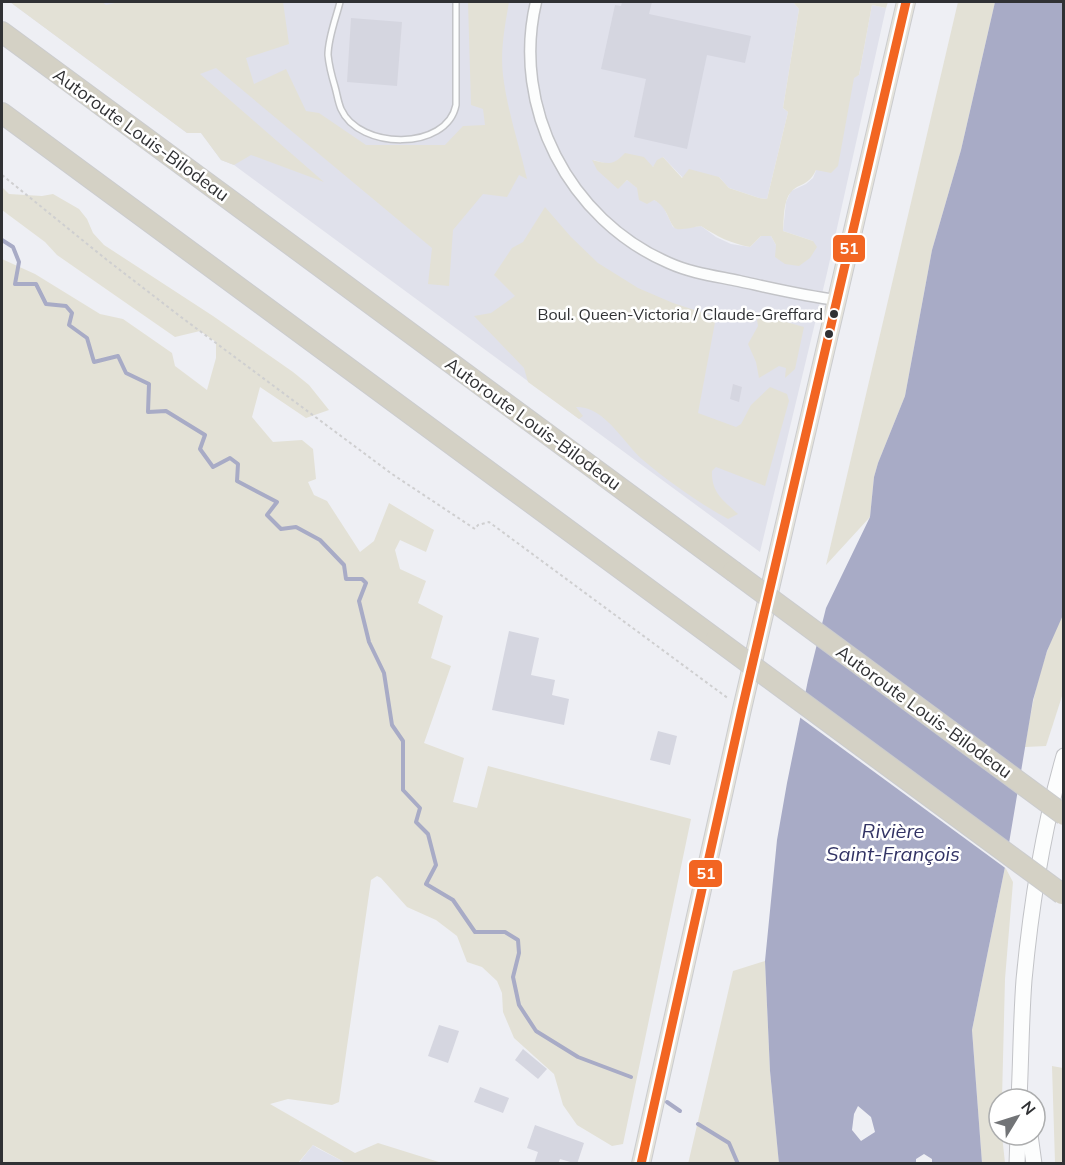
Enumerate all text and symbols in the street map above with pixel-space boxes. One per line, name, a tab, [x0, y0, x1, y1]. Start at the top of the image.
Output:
street label: Autoroute Louis-Bilodeau	[49, 63, 234, 206]
line badge: 51	[832, 234, 866, 263]
text: 51	[839, 238, 859, 258]
place label: Boul. Queen-Victoria / Claude-Greffard	[538, 304, 823, 324]
marker: Boul. Queen-Victoria / Claude-Greffard	[828, 308, 840, 320]
unlabelled marker	[823, 328, 835, 340]
street label: Autoroute Louis-Bilodeau	[441, 352, 626, 495]
street label: Autoroute Louis-Bilodeau	[832, 640, 1017, 783]
water label: Rivière Saint-François	[826, 818, 960, 866]
line badge: 51	[688, 859, 723, 888]
text: 51	[696, 863, 716, 883]
north arrow	[987, 1087, 1047, 1147]
text: N	[1017, 1097, 1040, 1119]

